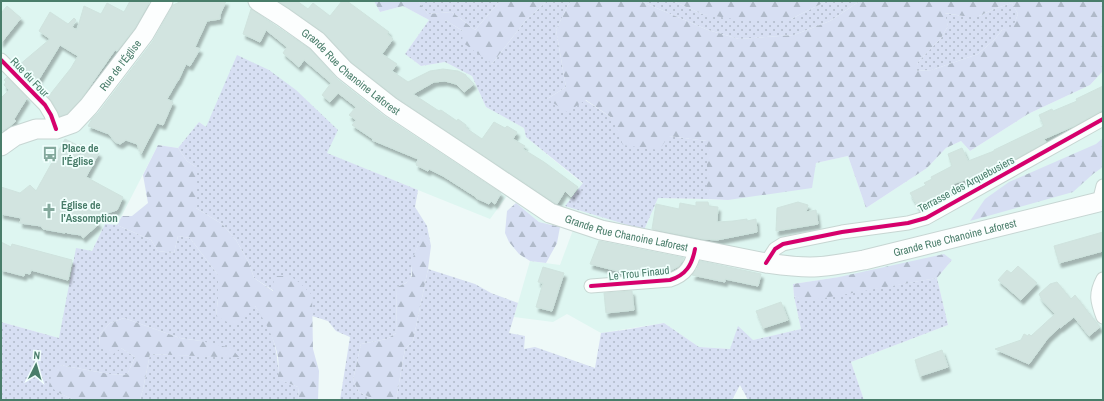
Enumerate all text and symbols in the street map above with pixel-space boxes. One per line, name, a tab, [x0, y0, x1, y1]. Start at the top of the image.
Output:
street label: Grande Rue Chanoine Laforest	[299, 25, 403, 118]
street label: Rue de l'Église	[96, 37, 144, 94]
street label: Rue du Four	[8, 54, 52, 100]
place label: Place de l'Église	[62, 141, 99, 168]
bus stop icon: Place de l'Église	[41, 145, 59, 163]
street label: Terrasse des Arquebusiers	[915, 152, 1017, 215]
place label: Église de l'Assomption	[61, 198, 118, 225]
church icon: Église de l'Assomption	[40, 202, 58, 220]
street label: Grande Rue Chanoine Laforest	[563, 211, 690, 254]
street label: Grande Rue Chanoine Laforest	[892, 216, 1018, 260]
street label: Le Trou Finaud	[608, 263, 670, 283]
north arrow	[16, 345, 56, 385]
text: N	[33, 348, 41, 362]

